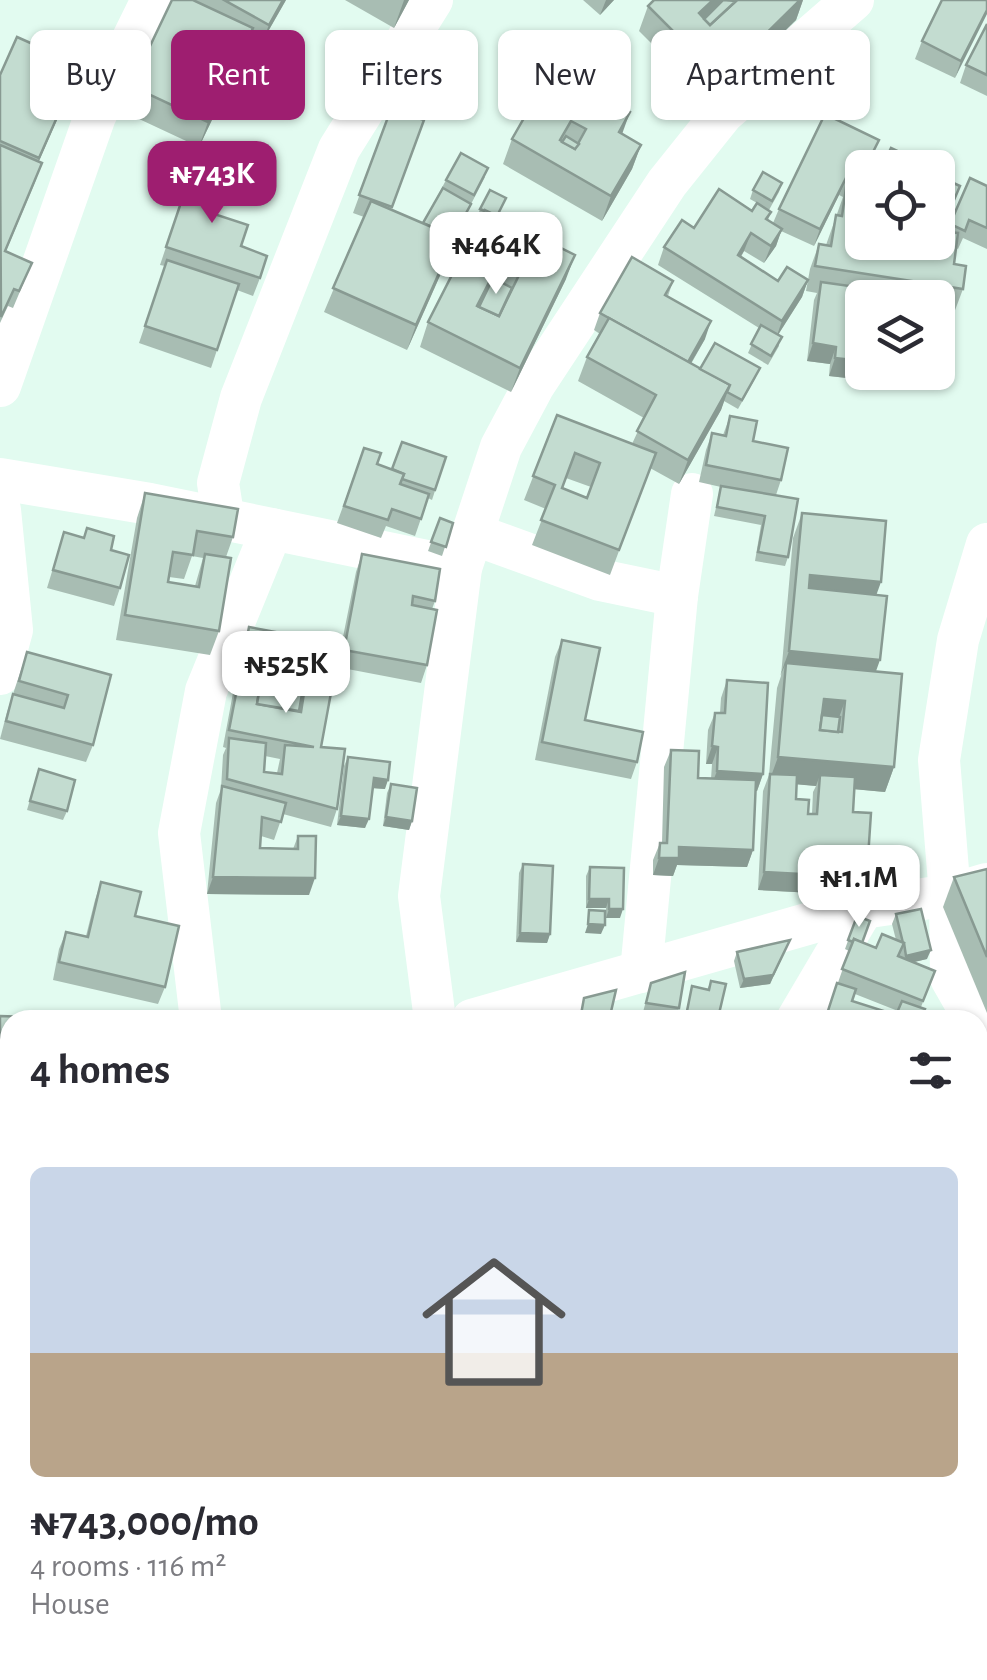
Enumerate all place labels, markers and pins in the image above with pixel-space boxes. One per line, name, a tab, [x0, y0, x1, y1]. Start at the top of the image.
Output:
pin: ₦743K	[142, 141, 282, 226]
pin: ₦464K	[426, 212, 566, 297]
pin: ₦525K	[216, 631, 356, 716]
pin: ₦1.1M	[789, 845, 929, 930]

